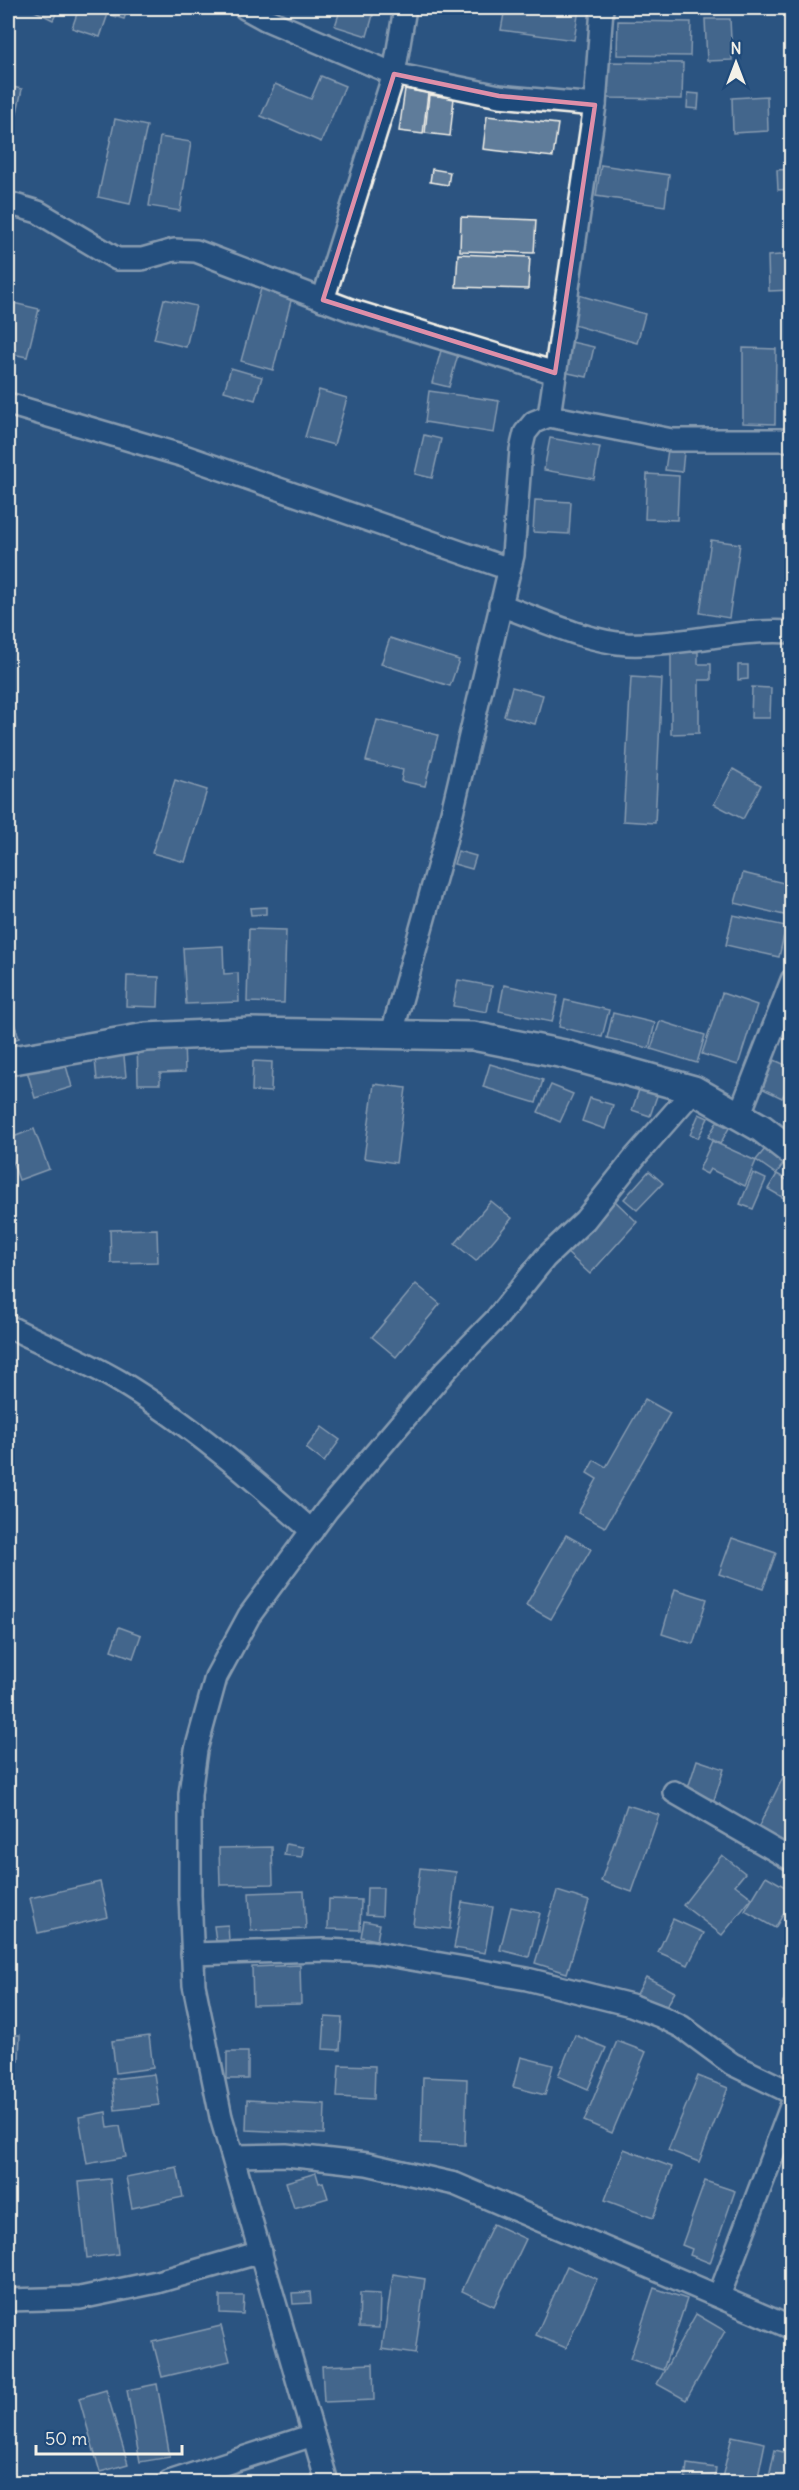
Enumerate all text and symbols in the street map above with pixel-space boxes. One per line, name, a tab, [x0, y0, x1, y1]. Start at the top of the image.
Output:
north arrow	[706, 33, 766, 93]
text: N	[730, 38, 742, 58]
scale bar	[36, 2418, 182, 2456]
text: 50 m	[45, 2427, 87, 2450]

